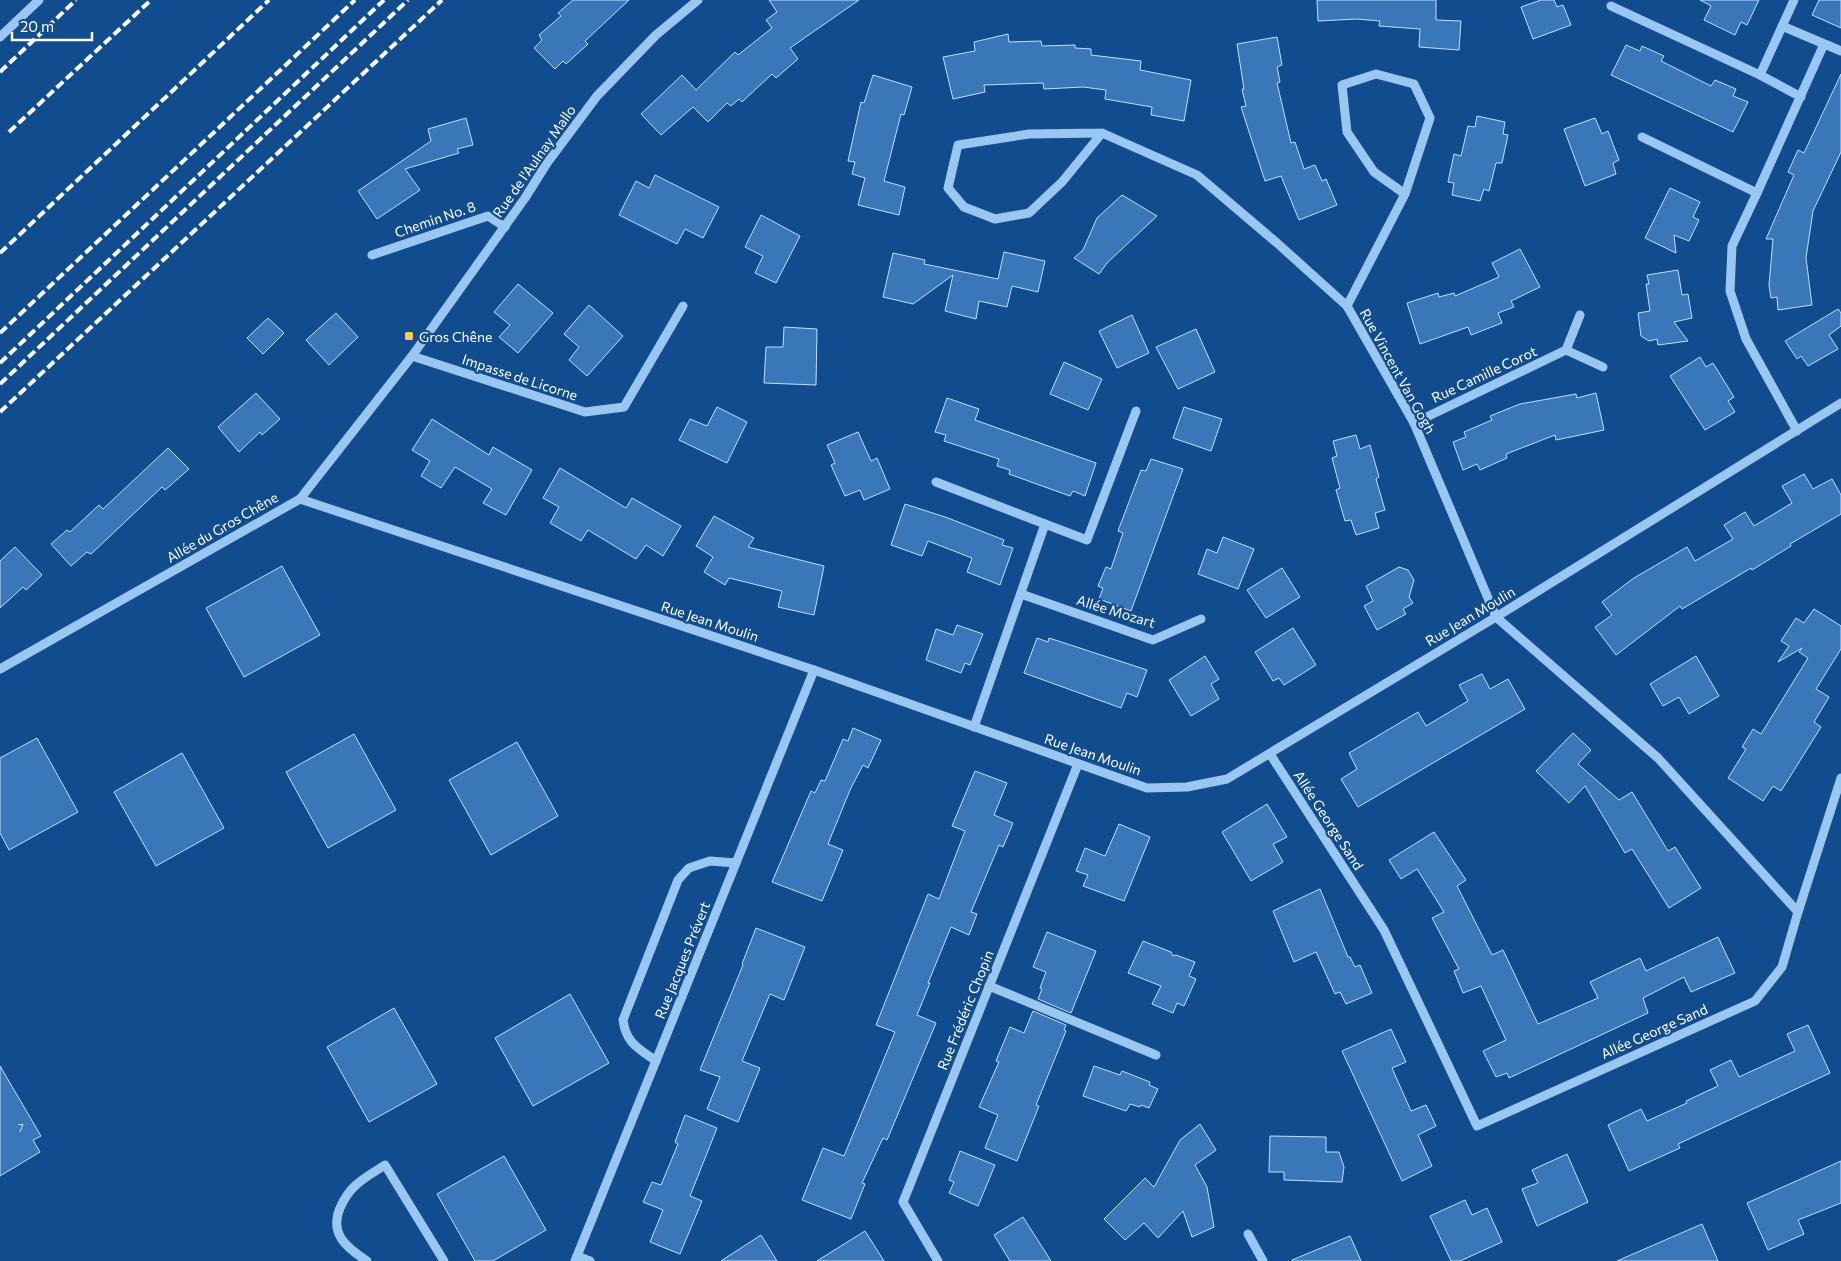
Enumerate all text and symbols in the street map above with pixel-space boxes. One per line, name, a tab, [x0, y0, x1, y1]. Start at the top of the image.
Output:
scale bar	[12, 10, 92, 42]
text: 20 m	[20, 17, 54, 35]
street label: Rue de l'Aulnay Mallo	[489, 102, 579, 220]
street label: Chemin No. 8	[392, 197, 478, 241]
street label: Rue Vincent Van Gogh	[1357, 306, 1439, 436]
place label: Gros Chêne	[419, 328, 492, 345]
marker: Gros Chêne	[403, 330, 415, 342]
street label: Rue Camille Corot	[1429, 342, 1540, 406]
street label: Impasse de Licorne	[460, 350, 580, 404]
street label: Allée du Gros Chêne	[163, 488, 281, 566]
street label: Rue Jean Moulin	[1422, 583, 1518, 649]
street label: Allée Mozart	[1075, 591, 1158, 631]
street label: Rue Jean Moulin	[659, 597, 761, 645]
street label: Rue Jean Moulin	[1042, 729, 1144, 779]
street label: Allée George Sand	[1291, 767, 1367, 873]
street label: Rue Jacques Prévert	[651, 899, 713, 1021]
street label: Rue Frédéric Chopin	[933, 948, 997, 1072]
street label: Allée George Sand	[1598, 1000, 1710, 1062]
house number: 7	[18, 1121, 24, 1134]

